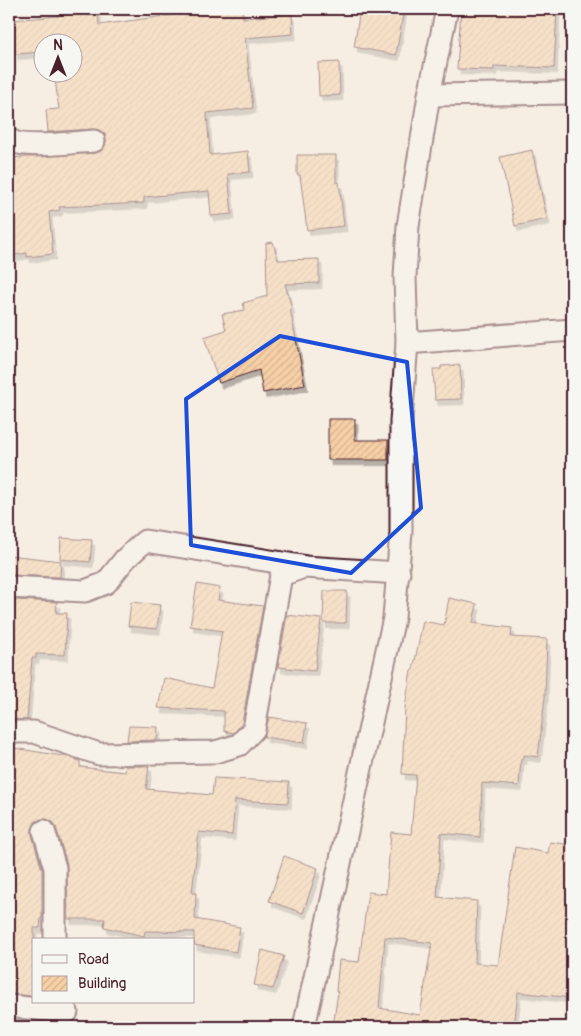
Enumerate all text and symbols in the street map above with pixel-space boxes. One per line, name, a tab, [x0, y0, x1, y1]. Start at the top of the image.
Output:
north arrow	[32, 32, 82, 82]
text: N	[53, 37, 63, 54]
legend	[32, 938, 195, 1004]
text: Road	[78, 950, 109, 969]
text: Building	[78, 974, 126, 993]

